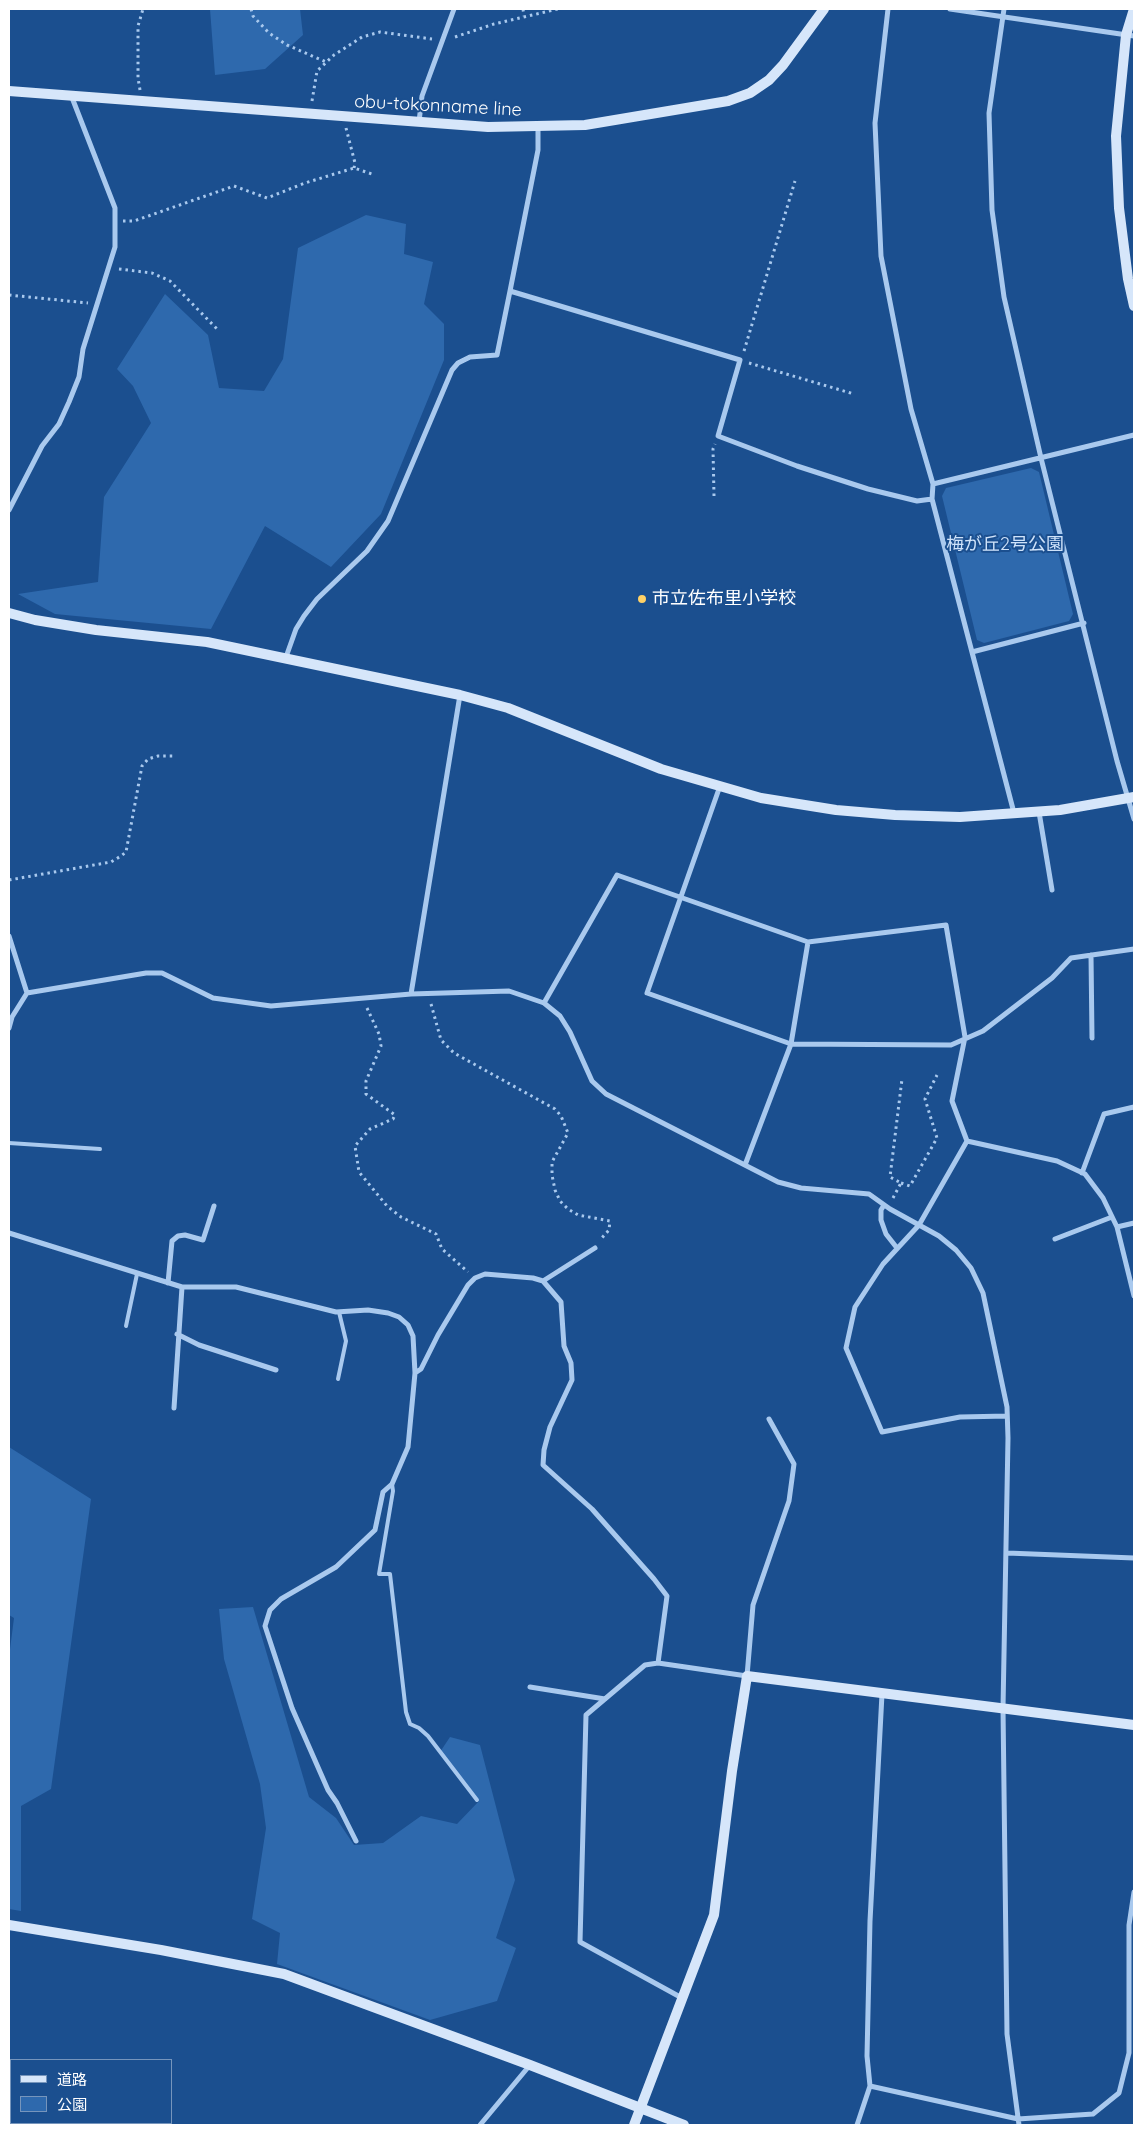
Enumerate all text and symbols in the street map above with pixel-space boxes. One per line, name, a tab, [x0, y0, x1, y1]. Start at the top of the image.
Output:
street label: obu-tokonname line	[354, 91, 522, 121]
park label: 梅が丘2号公園	[946, 534, 1064, 556]
place label: 市立佐布里小学校	[652, 588, 796, 610]
marker: 市立佐布里小学校	[636, 593, 648, 605]
legend	[10, 2059, 172, 2124]
text: 道路	[57, 2070, 87, 2089]
text: 公園	[57, 2095, 87, 2114]

